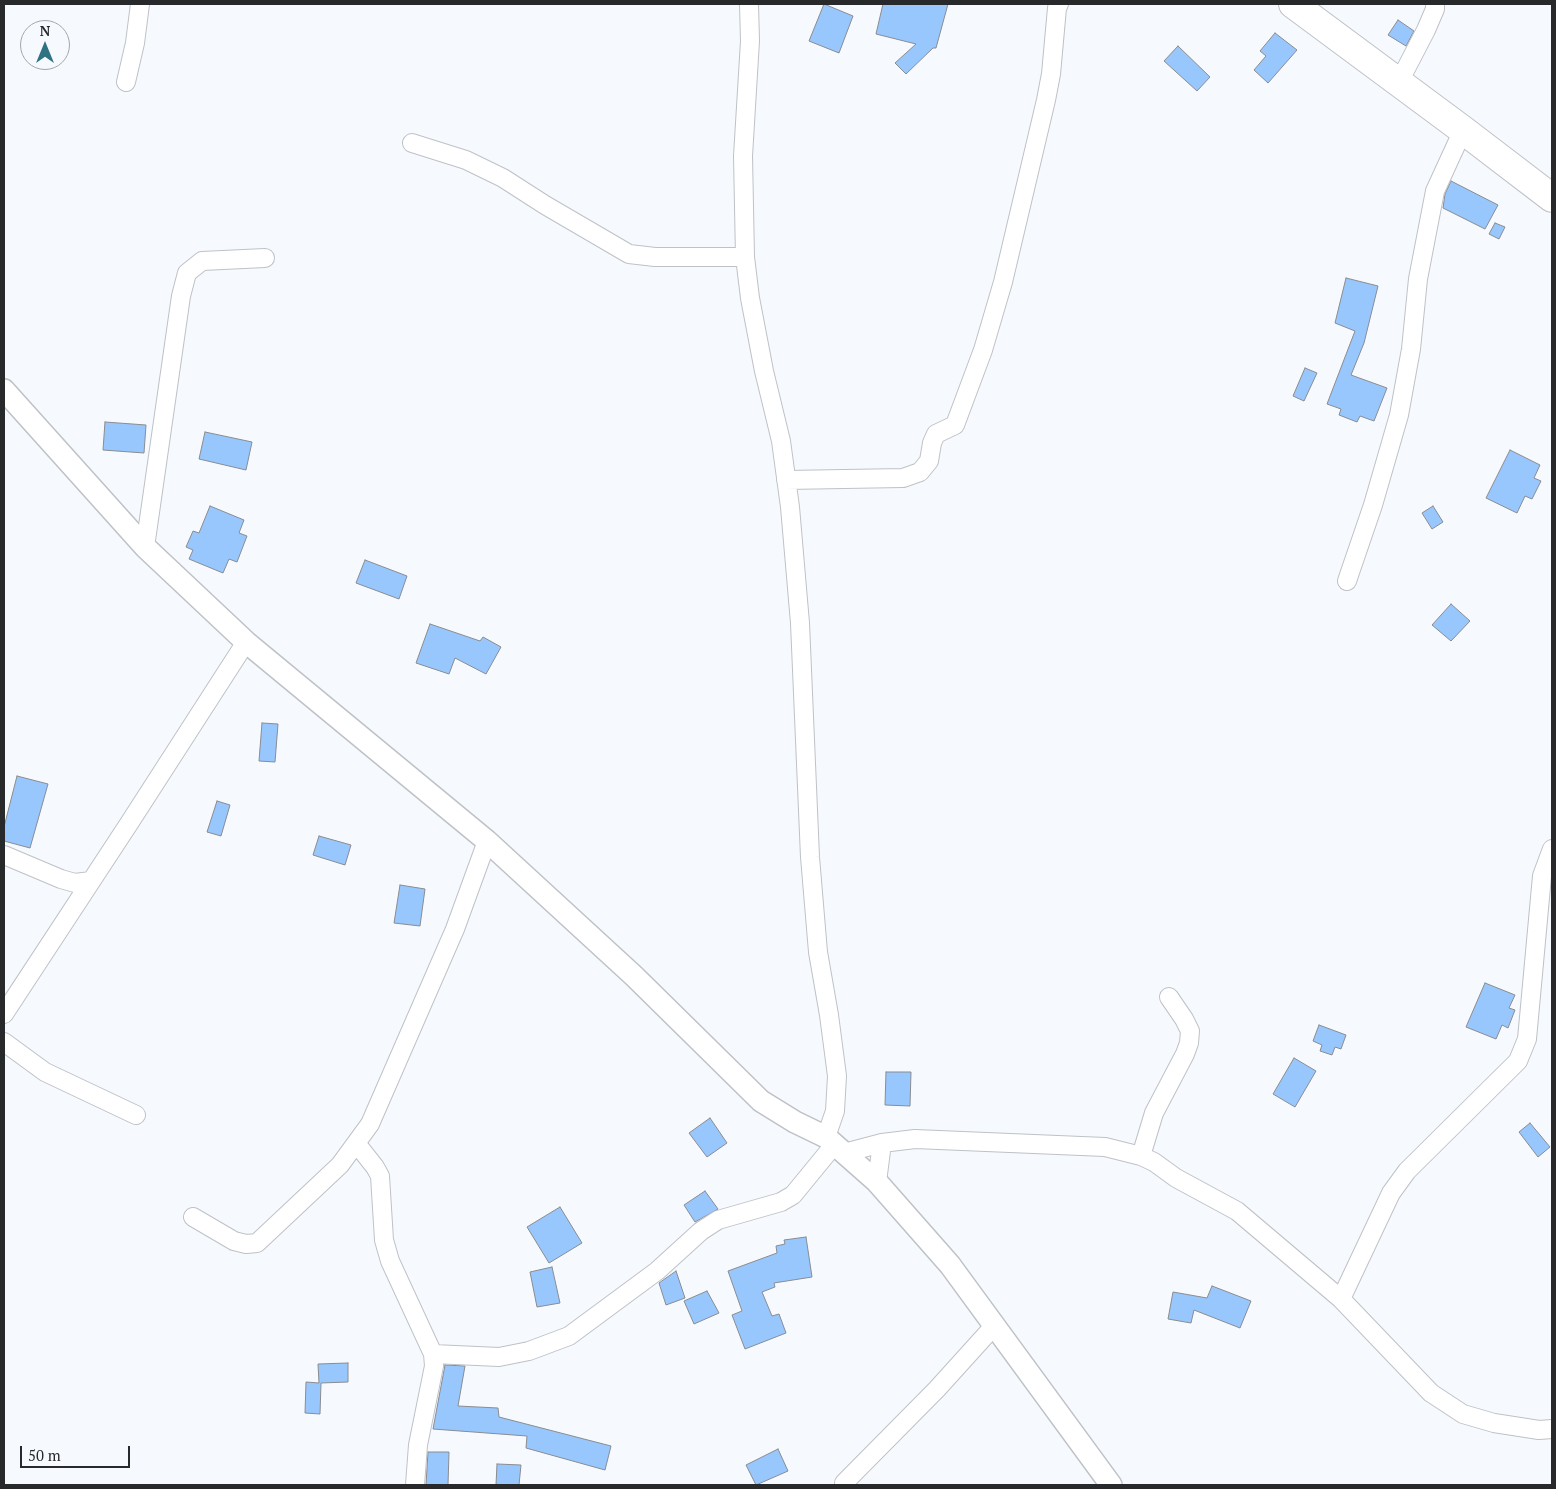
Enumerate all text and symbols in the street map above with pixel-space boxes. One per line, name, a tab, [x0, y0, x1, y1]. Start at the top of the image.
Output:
north arrow	[20, 20, 70, 70]
text: N	[40, 21, 50, 40]
scale bar	[22, 1436, 132, 1468]
text: 50 m	[28, 1445, 61, 1465]

